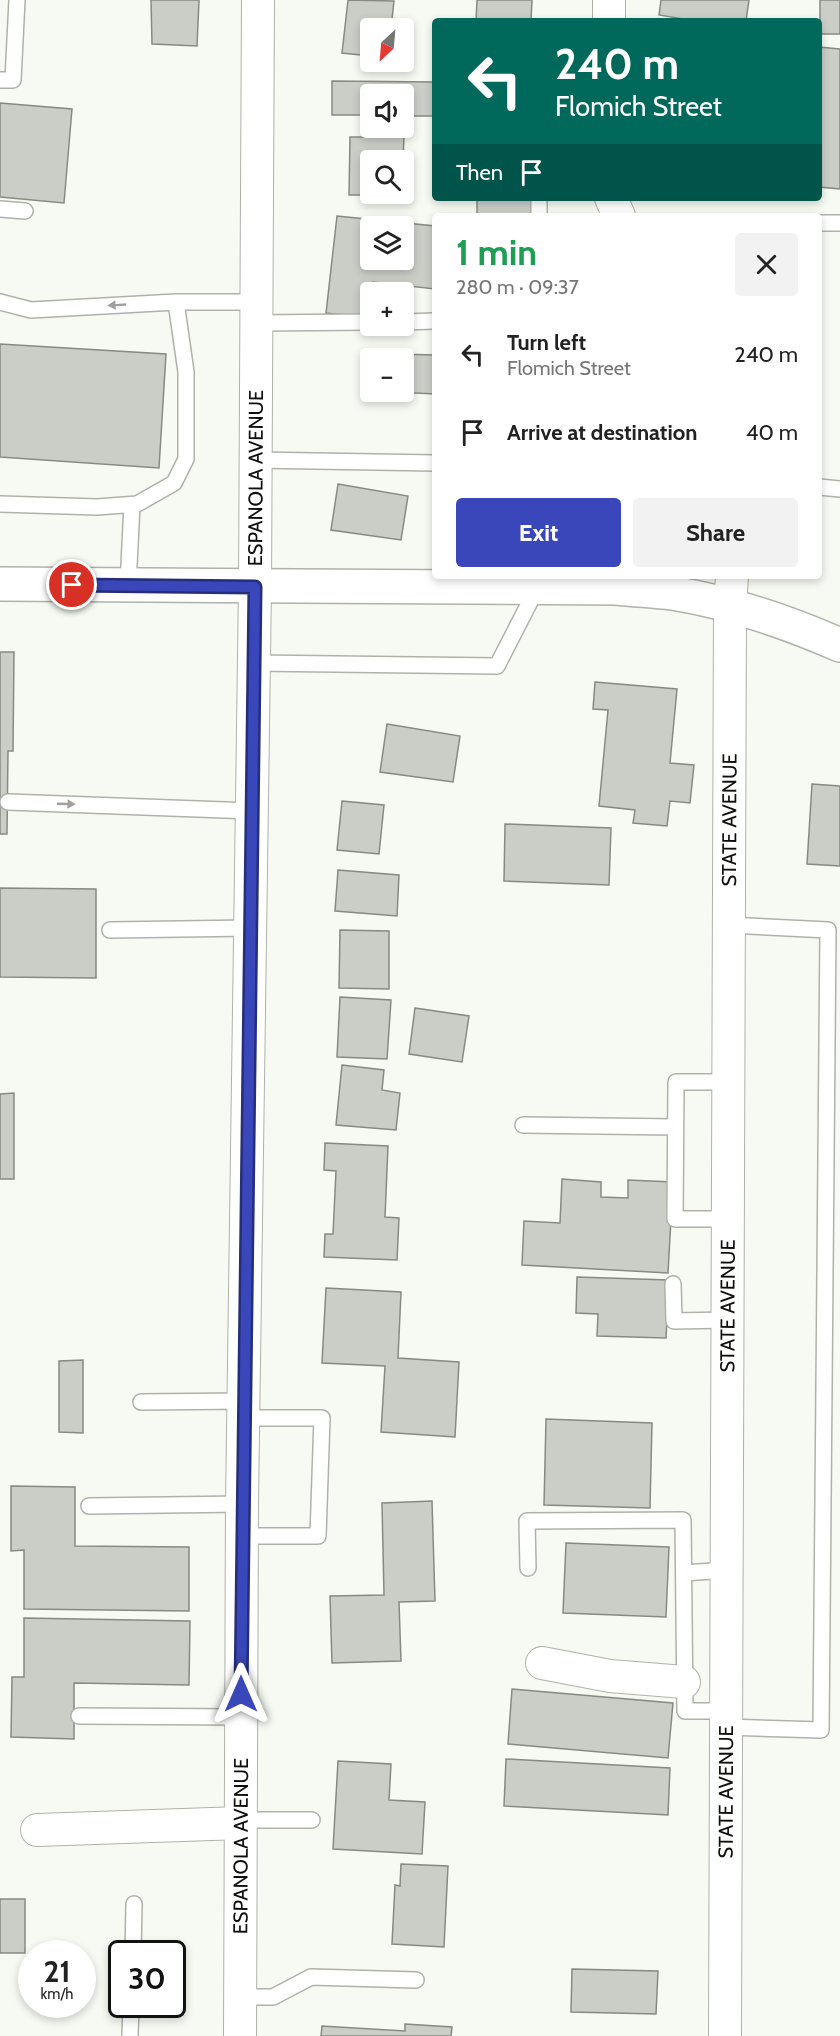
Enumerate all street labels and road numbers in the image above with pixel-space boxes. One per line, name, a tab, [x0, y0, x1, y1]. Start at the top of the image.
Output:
street label: ESPANOLA AVENUE	[243, 390, 268, 566]
street label: STATE AVENUE	[717, 753, 741, 887]
street label: STATE AVENUE	[715, 1239, 740, 1373]
street label: STATE AVENUE	[714, 1725, 738, 1859]
street label: ESPANOLA AVENUE	[228, 1758, 253, 1934]

